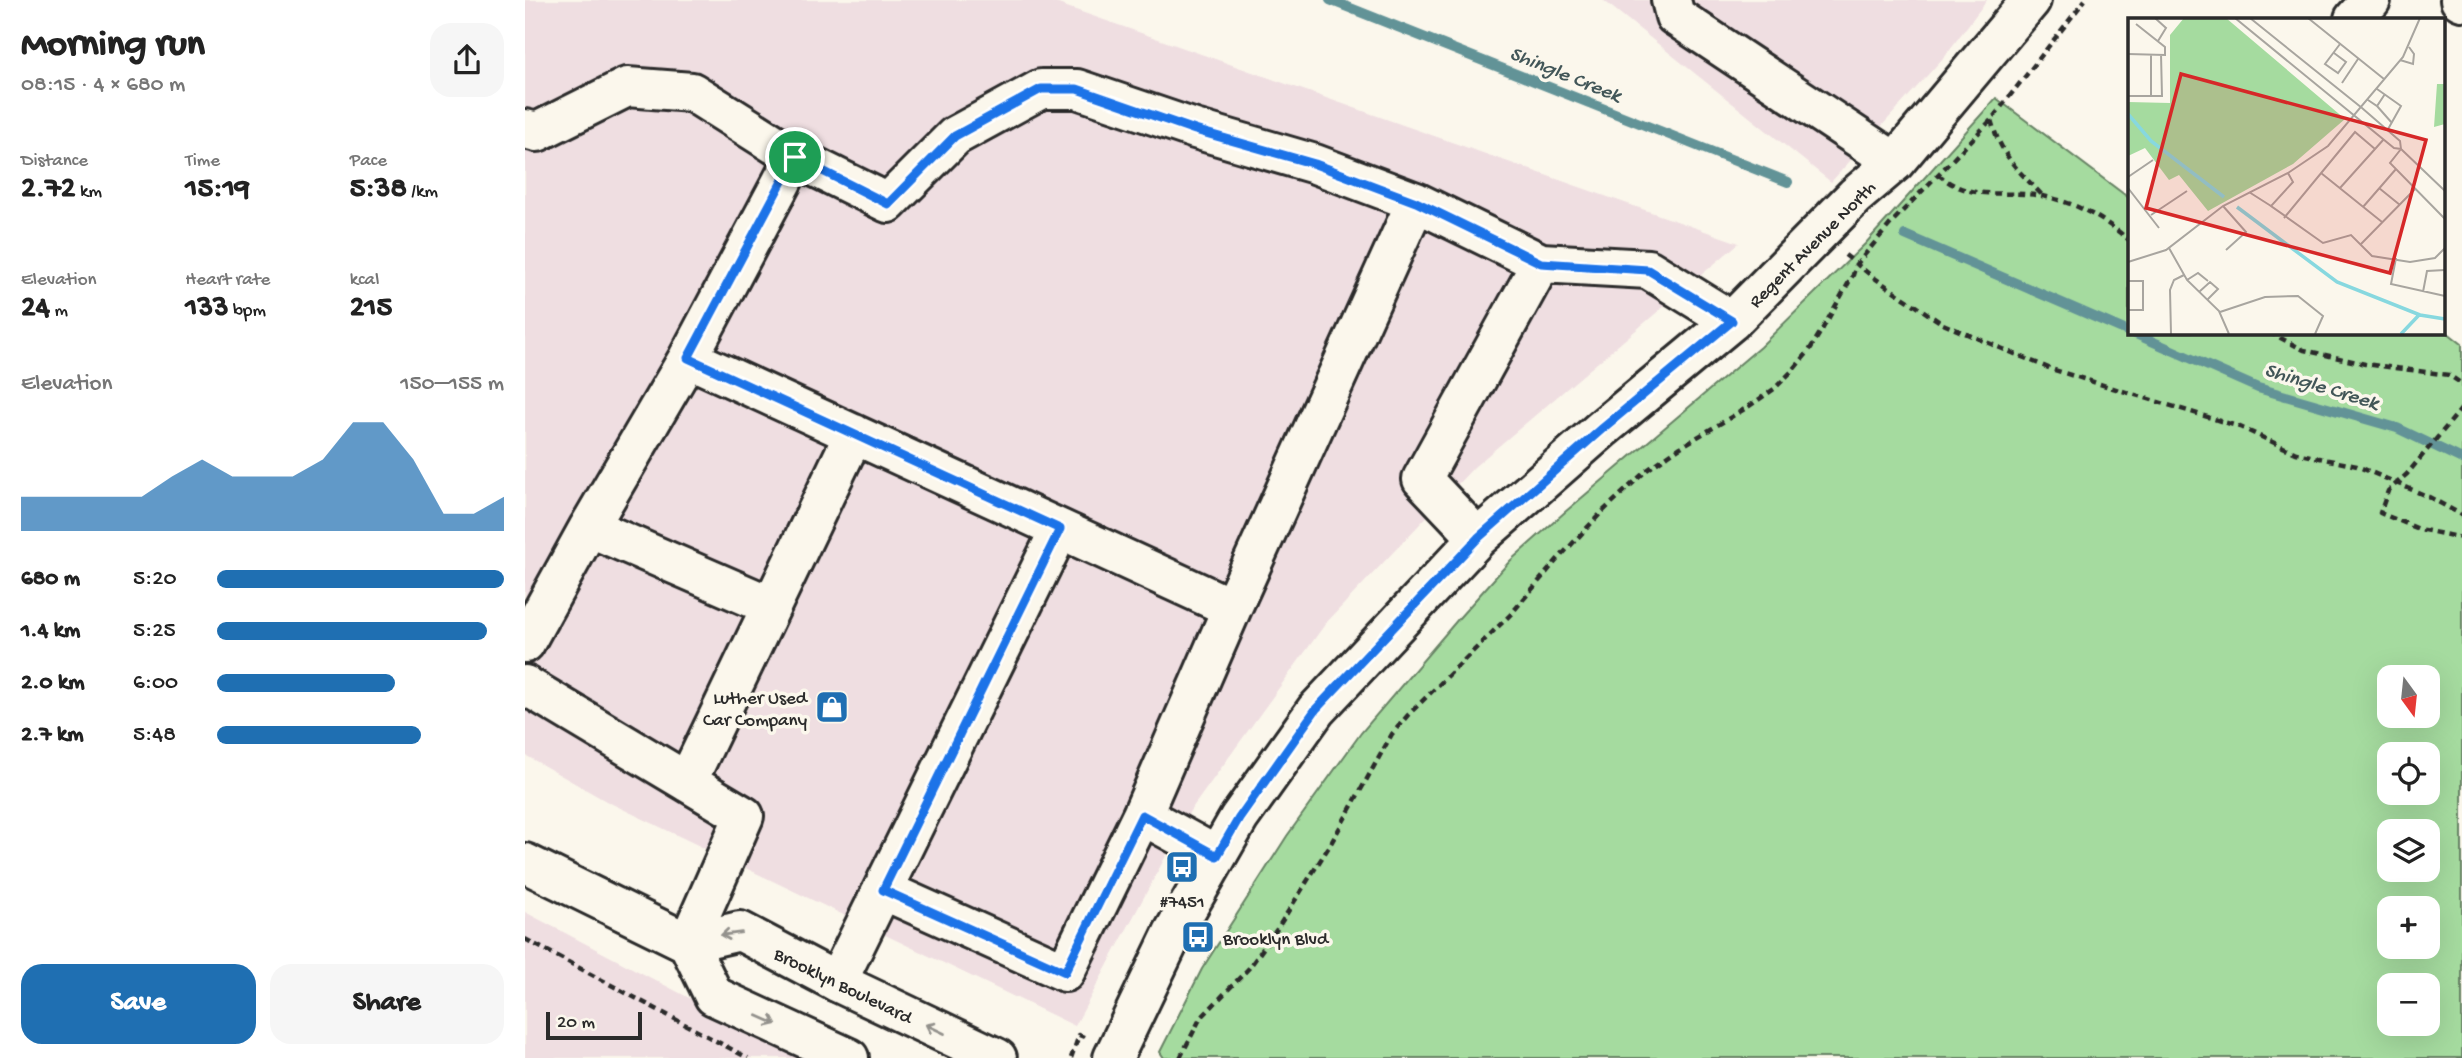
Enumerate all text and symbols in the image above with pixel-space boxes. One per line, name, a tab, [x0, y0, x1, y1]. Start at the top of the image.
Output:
inset map	[2128, 18, 2445, 334]
button: share	[430, 23, 504, 97]
text: Morning run	[21, 24, 205, 68]
water label: Shingle Creek	[1505, 43, 1626, 111]
text: 08:15 · 4 × 680 m	[21, 72, 185, 99]
pin	[765, 127, 825, 187]
icon: arrive	[776, 138, 814, 176]
text: Distance	[21, 150, 88, 173]
text: Time	[185, 150, 220, 173]
text: Pace	[350, 150, 387, 173]
text: 2.72	[21, 173, 75, 208]
text: 15:19	[185, 173, 250, 208]
text: 5:38	[350, 173, 407, 208]
street label: Regent Avenue North	[1745, 177, 1882, 314]
text: km	[75, 181, 102, 204]
text: /km	[407, 181, 438, 204]
text: Elevation	[21, 269, 97, 292]
text: Heart rate	[185, 269, 270, 292]
text: kcal	[350, 269, 379, 292]
text: 24	[21, 292, 50, 327]
text: 133	[185, 292, 229, 327]
text: 215	[350, 292, 392, 327]
text: m	[50, 300, 68, 323]
text: bpm	[229, 300, 266, 323]
water label: Shingle Creek	[2261, 359, 2383, 418]
text: Elevation	[21, 371, 112, 398]
text: 150–155 m	[400, 371, 504, 398]
text: 680 m	[21, 566, 80, 593]
text: 5:20	[133, 566, 177, 593]
text: 1.4 km	[21, 618, 80, 645]
text: 5:25	[133, 618, 176, 645]
north arrow	[2377, 665, 2439, 728]
map controls	[2377, 665, 2440, 1036]
text: 2.0 km	[21, 670, 85, 697]
text: 6:00	[133, 670, 178, 697]
place label: Luther Used Car Company	[703, 688, 809, 733]
shop icon: Luther Used Car Company	[813, 688, 851, 726]
text: 2.7 km	[21, 722, 84, 749]
text: 5:48	[133, 722, 176, 749]
button: locate	[2377, 742, 2440, 805]
button: layers	[2377, 819, 2440, 882]
bus stop icon: #7451	[1163, 848, 1201, 886]
place label: #7451	[1159, 892, 1205, 915]
button: +	[2377, 896, 2440, 959]
bus stop icon: Brooklyn Blvd	[1179, 918, 1217, 956]
one-way arrow	[720, 928, 743, 941]
place label: Brooklyn Blvd	[1222, 929, 1330, 952]
street label: Brooklyn Boulevard	[769, 943, 917, 1031]
button: Save	[21, 964, 256, 1044]
button: Share	[270, 964, 504, 1044]
button: −	[2377, 973, 2440, 1036]
scale bar	[546, 1009, 642, 1041]
text: 20 m	[557, 1012, 595, 1035]
one-way arrow	[756, 1014, 777, 1027]
one-way arrow	[925, 1021, 946, 1035]

